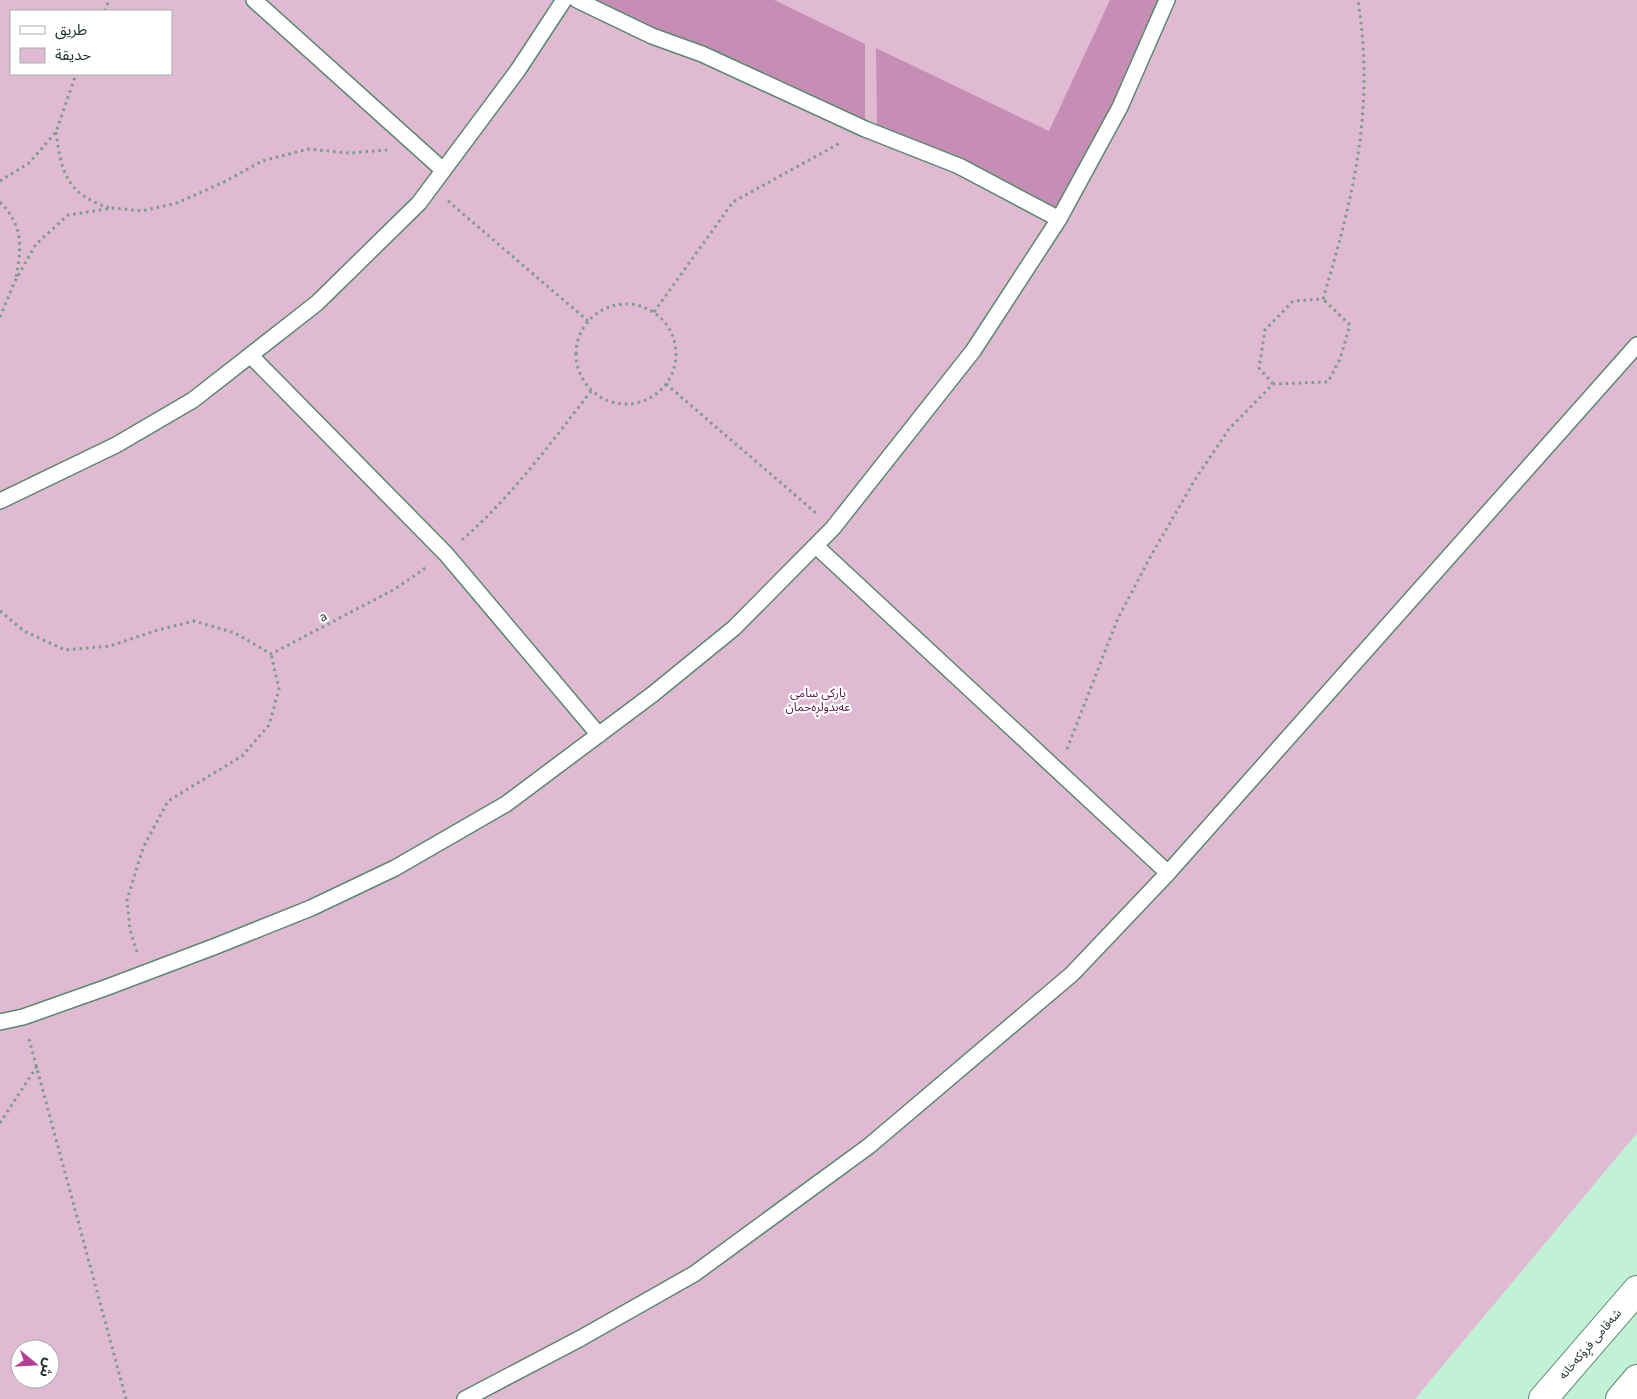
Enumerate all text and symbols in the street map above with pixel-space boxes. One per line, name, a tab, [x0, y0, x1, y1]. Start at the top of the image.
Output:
legend	[10, 10, 172, 75]
text: طريق	[55, 19, 87, 40]
text: حديقة	[55, 44, 91, 64]
street label: a	[316, 607, 330, 626]
park label: پارکی سامی عەبدولڕەحمان	[786, 684, 850, 718]
street label: شەقامی فڕۆکەخانە	[1554, 1305, 1627, 1384]
north arrow	[10, 1339, 60, 1389]
text: ش	[36, 1356, 60, 1380]

